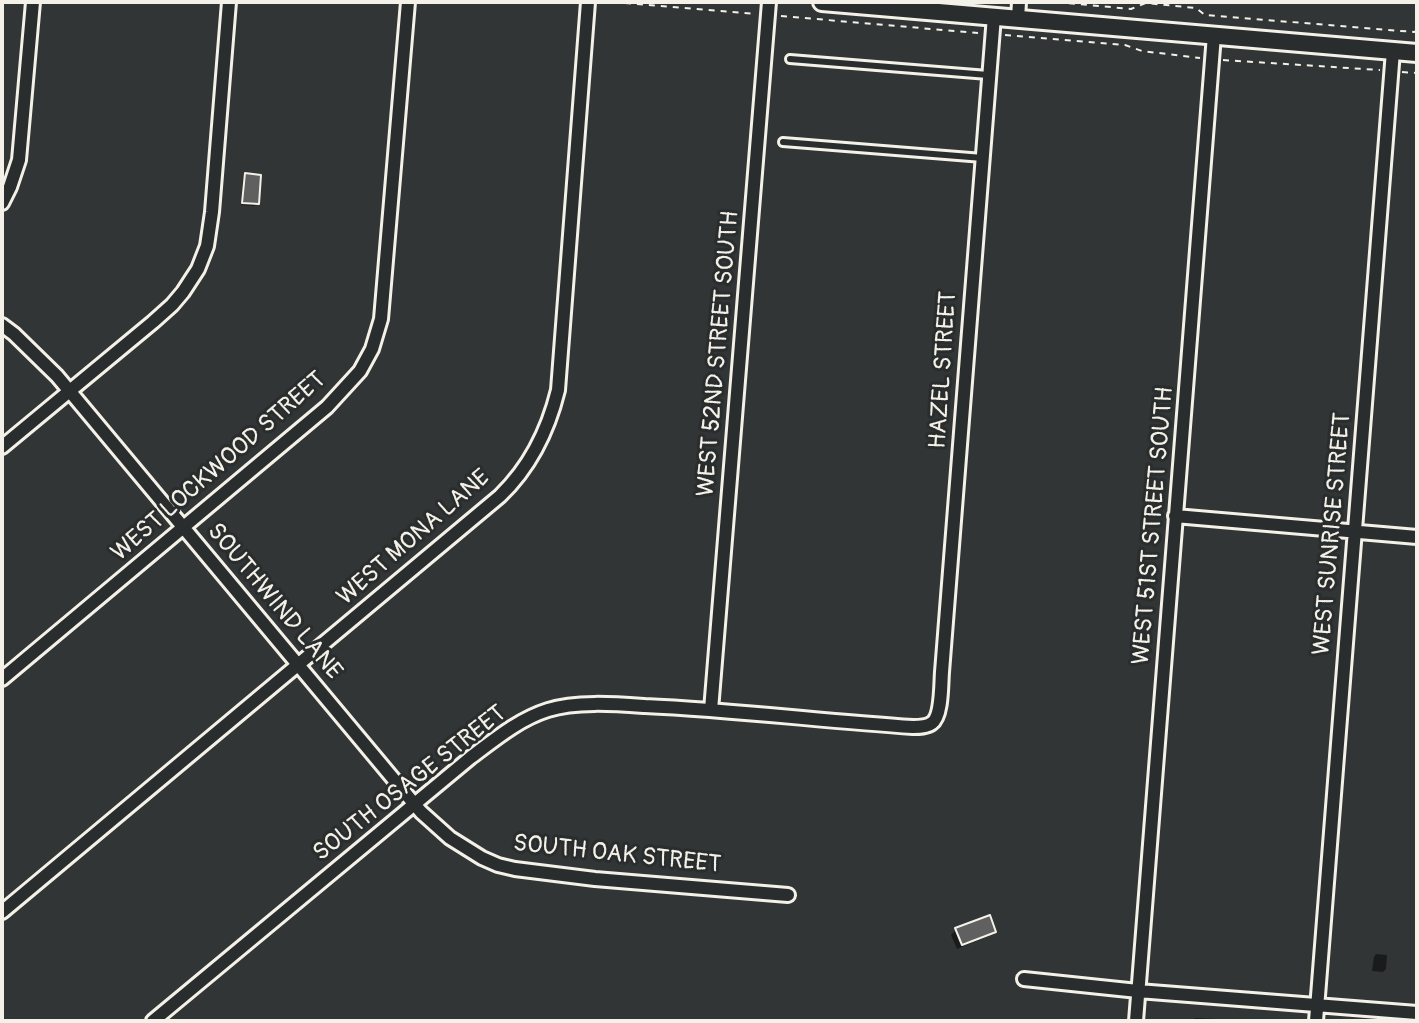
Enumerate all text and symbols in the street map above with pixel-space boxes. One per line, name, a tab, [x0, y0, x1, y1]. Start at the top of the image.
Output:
street label: WEST 52ND STREET SOUTH	[692, 210, 746, 498]
street label: HAZEL STREET	[924, 290, 964, 450]
street label: WEST LOCKWOOD STREET	[106, 366, 332, 568]
street label: WEST 51ST STREET SOUTH	[1128, 386, 1180, 666]
street label: WEST SUNRISE STREET	[1308, 411, 1358, 657]
street label: WEST MONA LANE	[332, 464, 496, 612]
street label: SOUTHWIND LANE	[200, 518, 348, 686]
street label: SOUTH OSAGE STREET	[308, 700, 512, 868]
street label: SOUTH OAK STREET	[512, 830, 722, 880]

